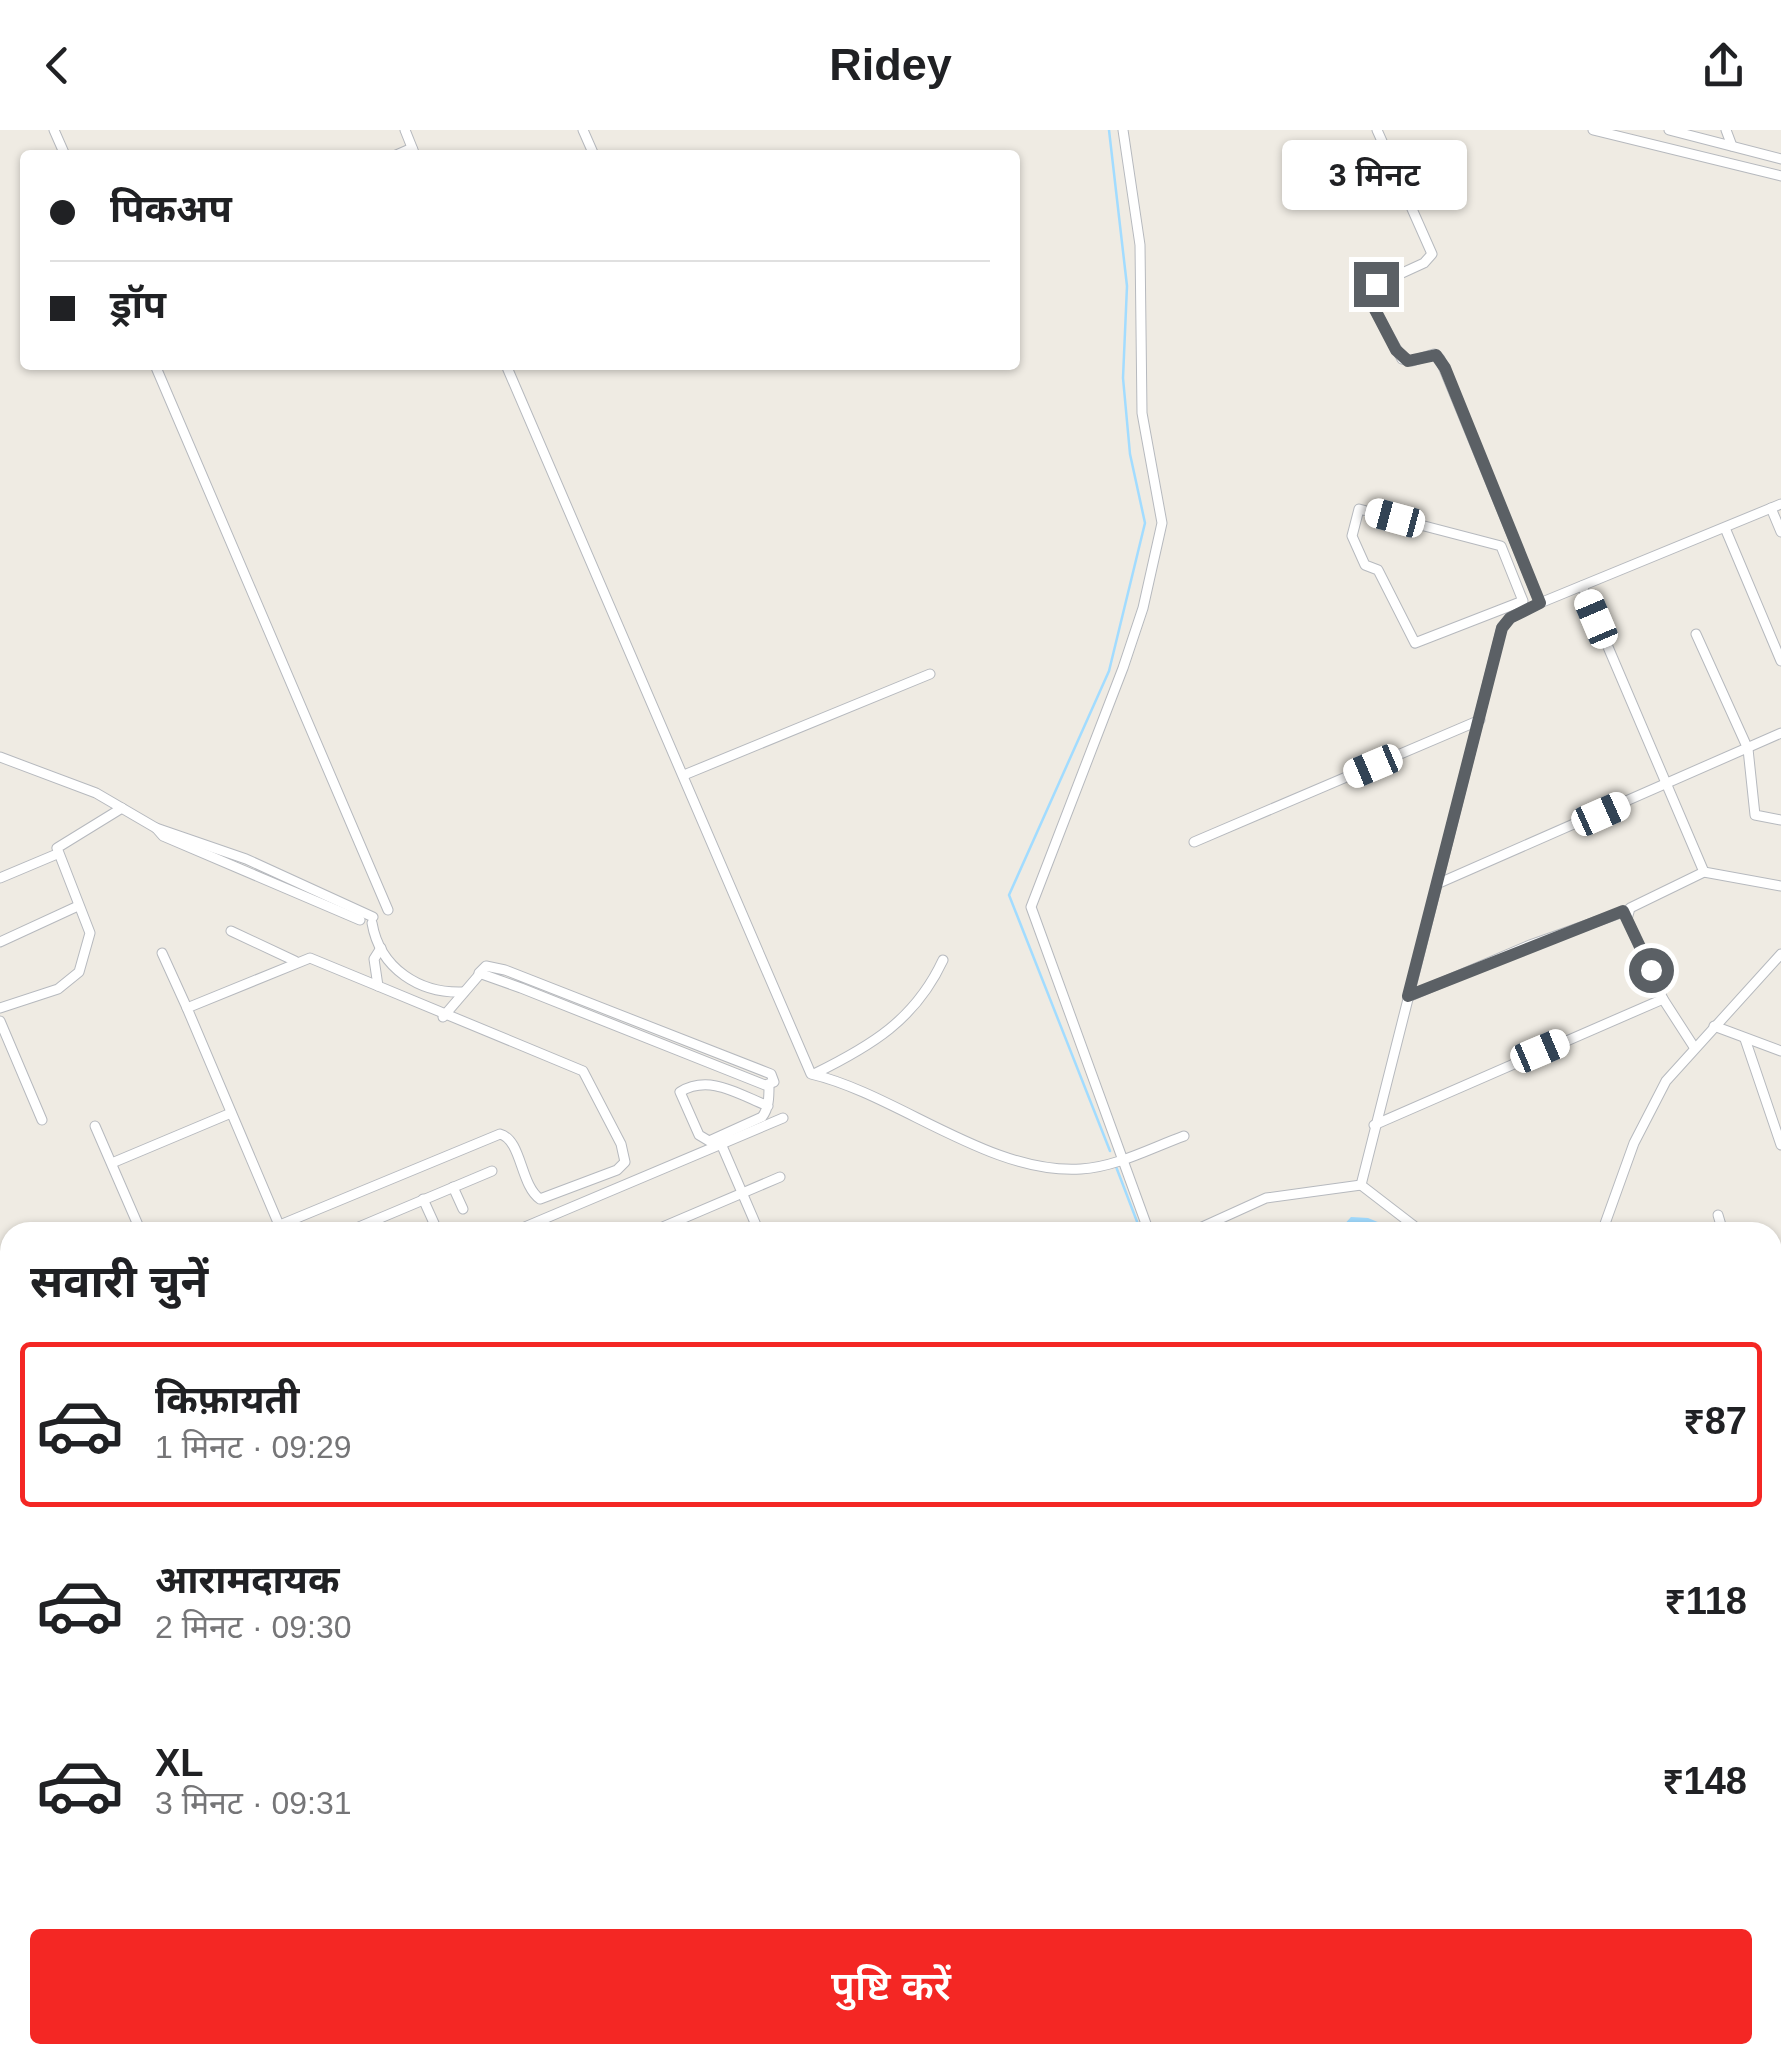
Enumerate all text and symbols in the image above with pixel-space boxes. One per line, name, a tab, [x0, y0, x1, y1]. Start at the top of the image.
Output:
icon: back	[30, 38, 85, 93]
icon: share	[1696, 38, 1751, 93]
text: Ridey	[829, 39, 952, 90]
callout: 3 मिनट	[1284, 139, 1468, 209]
text: 3 मिनट	[1329, 157, 1420, 193]
text: पिकअप	[110, 188, 232, 230]
route end	[1354, 262, 1399, 307]
text: ड्रॉप	[110, 284, 166, 326]
car	[1362, 496, 1428, 540]
car	[1570, 586, 1622, 652]
car	[1340, 740, 1406, 792]
car	[1567, 788, 1635, 840]
route start	[1629, 948, 1674, 993]
car	[1507, 1025, 1573, 1077]
text: सवारी चुनें	[30, 1256, 208, 1307]
text: किफ़ायती	[155, 1379, 299, 1421]
icon: car	[35, 1380, 125, 1470]
text: ₹87	[1683, 1400, 1747, 1442]
text: 1 मिनट · 09:29	[155, 1429, 352, 1465]
text: आरामदायक	[155, 1559, 339, 1601]
icon: car	[35, 1560, 125, 1650]
text: ₹118	[1664, 1580, 1747, 1622]
text: 2 मिनट · 09:30	[155, 1609, 352, 1645]
icon: car	[35, 1740, 125, 1830]
text: XL	[155, 1742, 204, 1784]
text: ₹148	[1662, 1760, 1747, 1802]
text: 3 मिनट · 09:31	[155, 1785, 352, 1821]
button: पुष्टि करें	[30, 1929, 1752, 2044]

